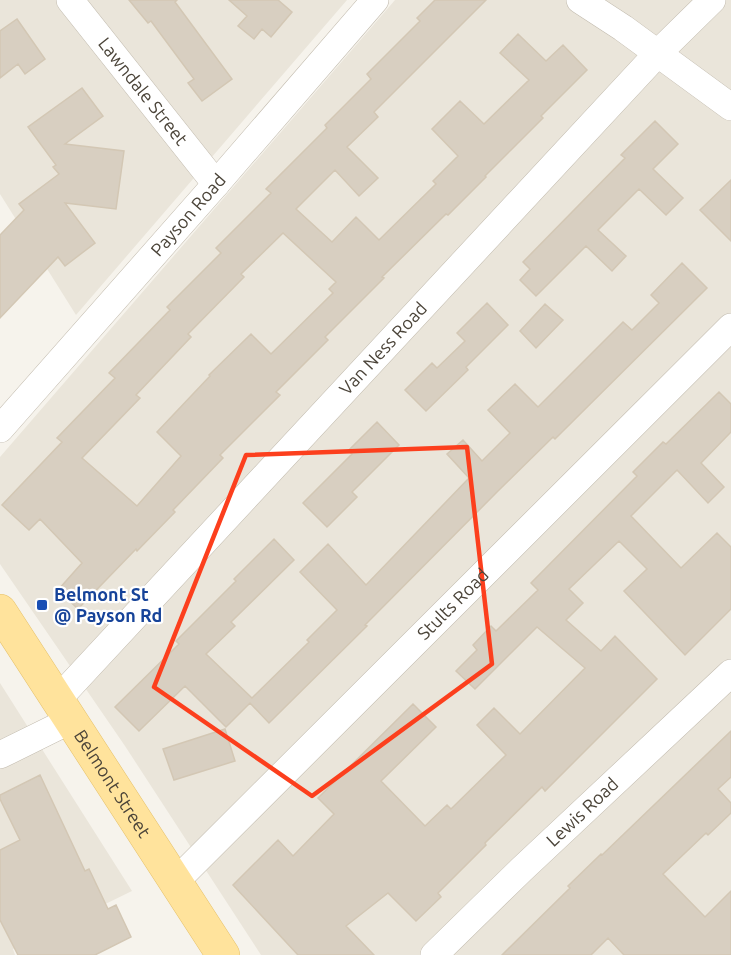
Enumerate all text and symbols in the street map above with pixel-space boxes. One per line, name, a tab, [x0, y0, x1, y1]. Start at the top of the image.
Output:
street label: Lawndale Street	[95, 33, 192, 149]
street label: Payson Road	[146, 169, 229, 260]
street label: Van Ness Road	[335, 298, 430, 398]
street label: Stults Road	[413, 564, 492, 643]
place label: Belmont St @ Payson Rd	[54, 584, 162, 625]
marker: Belmont St @ Payson Rd	[35, 598, 49, 612]
street label: Belmont Street	[71, 726, 155, 841]
street label: Lewis Road	[542, 773, 622, 850]

